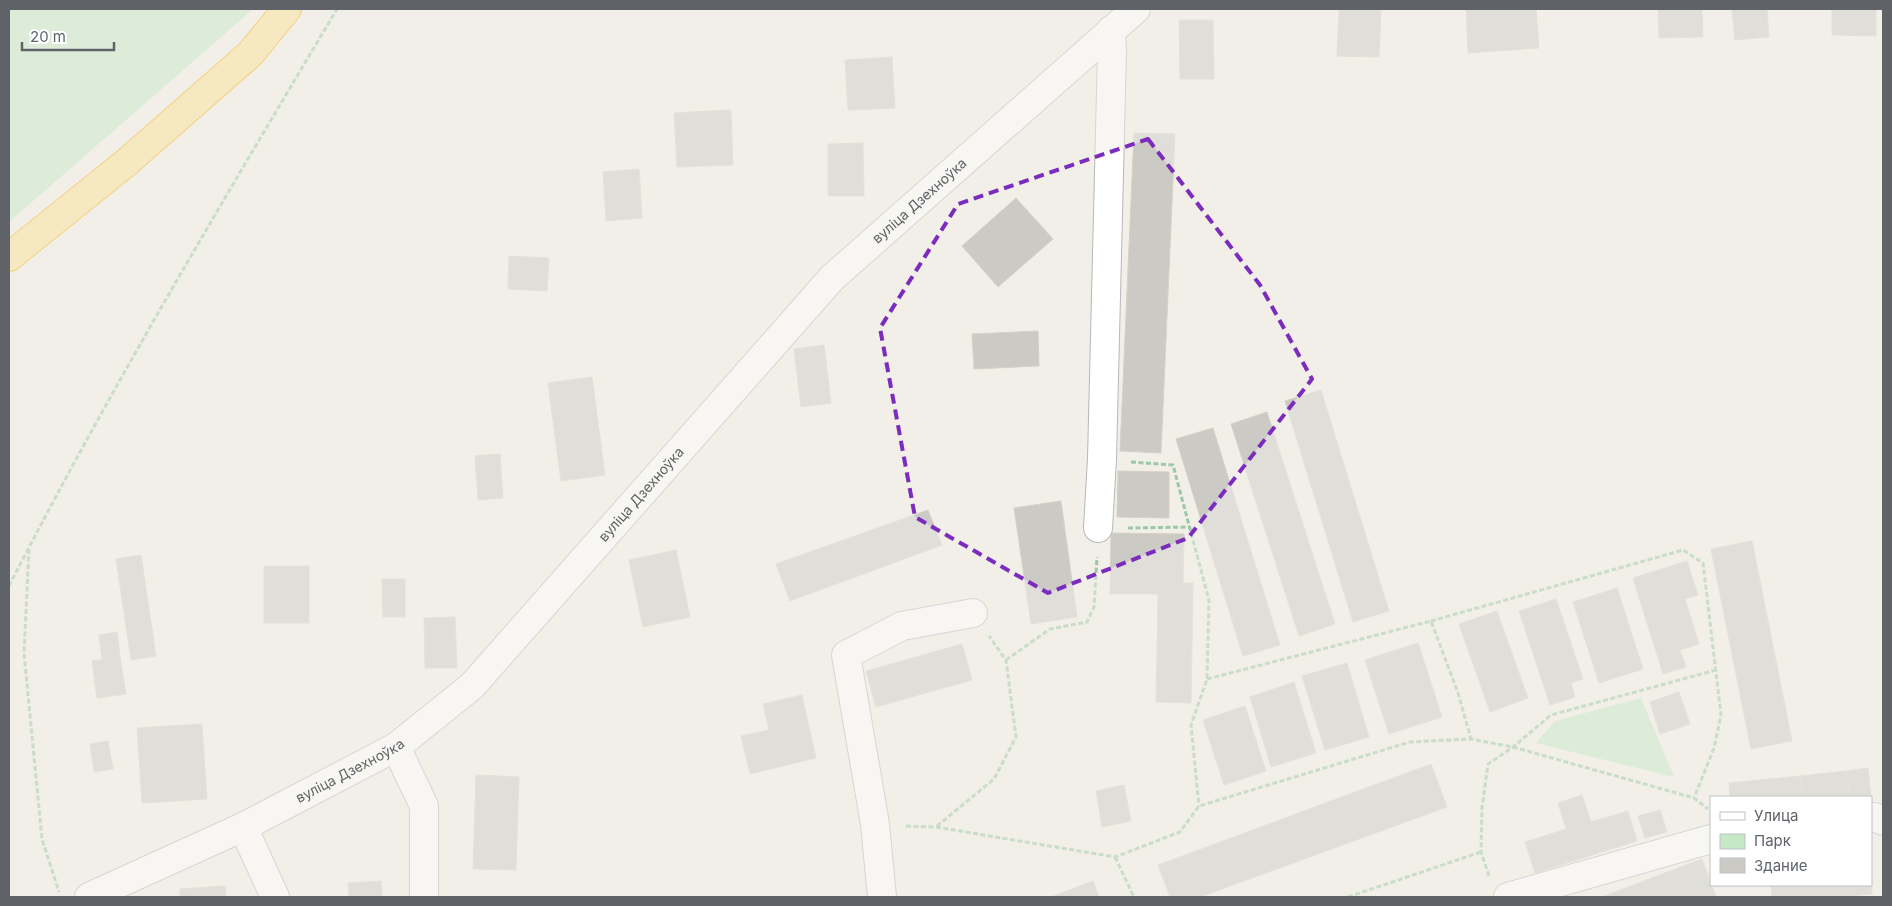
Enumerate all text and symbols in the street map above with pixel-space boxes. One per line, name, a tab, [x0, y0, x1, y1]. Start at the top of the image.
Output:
scale bar	[22, 20, 115, 52]
text: 20 m	[30, 27, 66, 46]
street label: вуліца Дзехноўка	[868, 154, 970, 247]
street label: вуліца Дзехноўка	[595, 443, 687, 545]
street label: вуліца Дзехноўка	[293, 735, 408, 806]
legend	[1710, 796, 1872, 886]
text: Улица	[1754, 806, 1798, 825]
text: Парк	[1754, 831, 1791, 850]
text: Здание	[1754, 856, 1808, 875]

